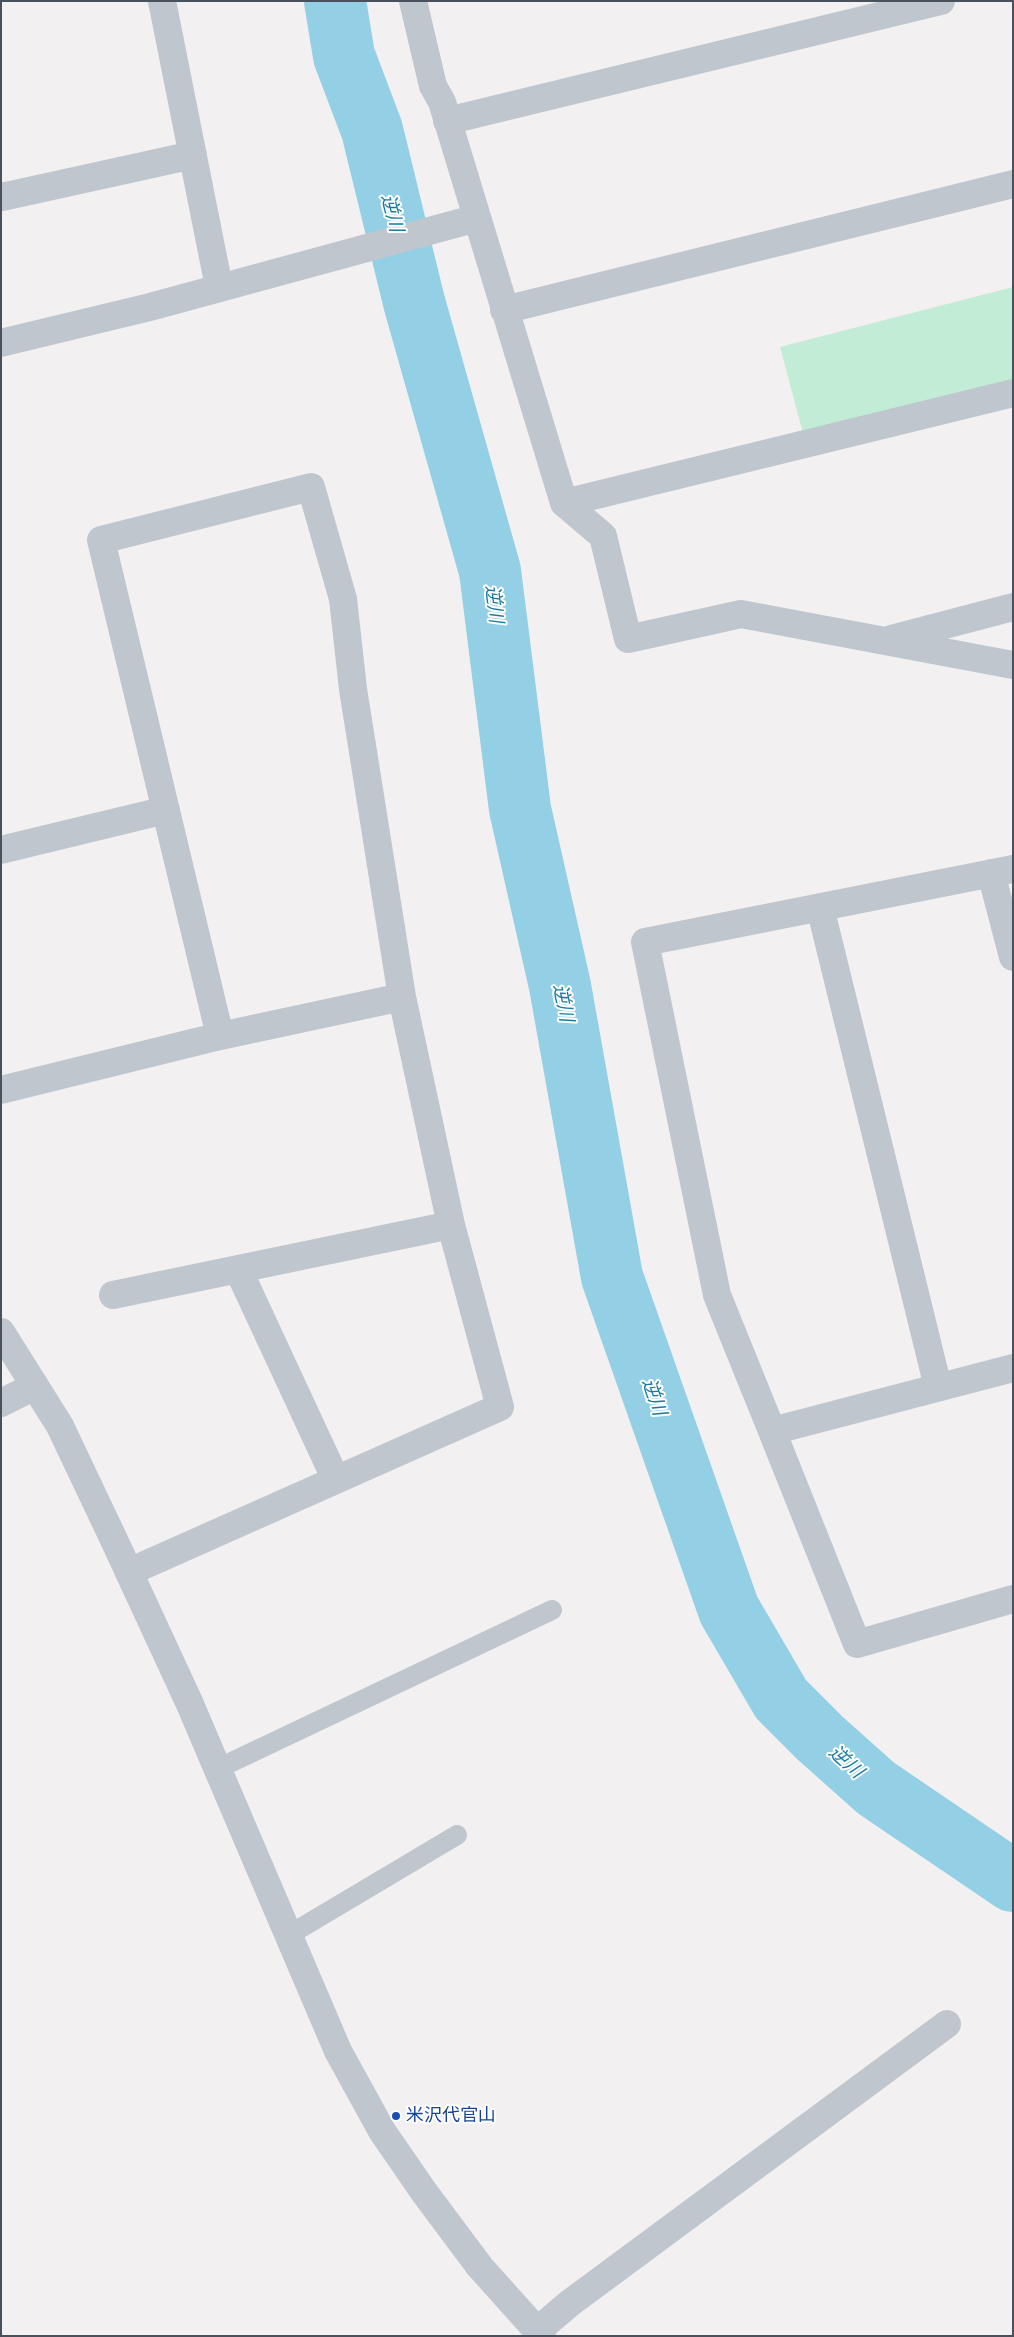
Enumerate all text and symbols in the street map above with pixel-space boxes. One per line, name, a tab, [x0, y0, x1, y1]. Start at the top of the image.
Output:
water label: 逆川	[376, 192, 408, 234]
water label: 逆川	[480, 584, 508, 624]
water label: 逆川	[548, 982, 578, 1024]
water label: 逆川	[637, 1375, 671, 1419]
water label: 逆川	[824, 1741, 868, 1783]
place label: 米沢代官山	[406, 2105, 496, 2127]
marker: 米沢代官山	[390, 2110, 402, 2122]

